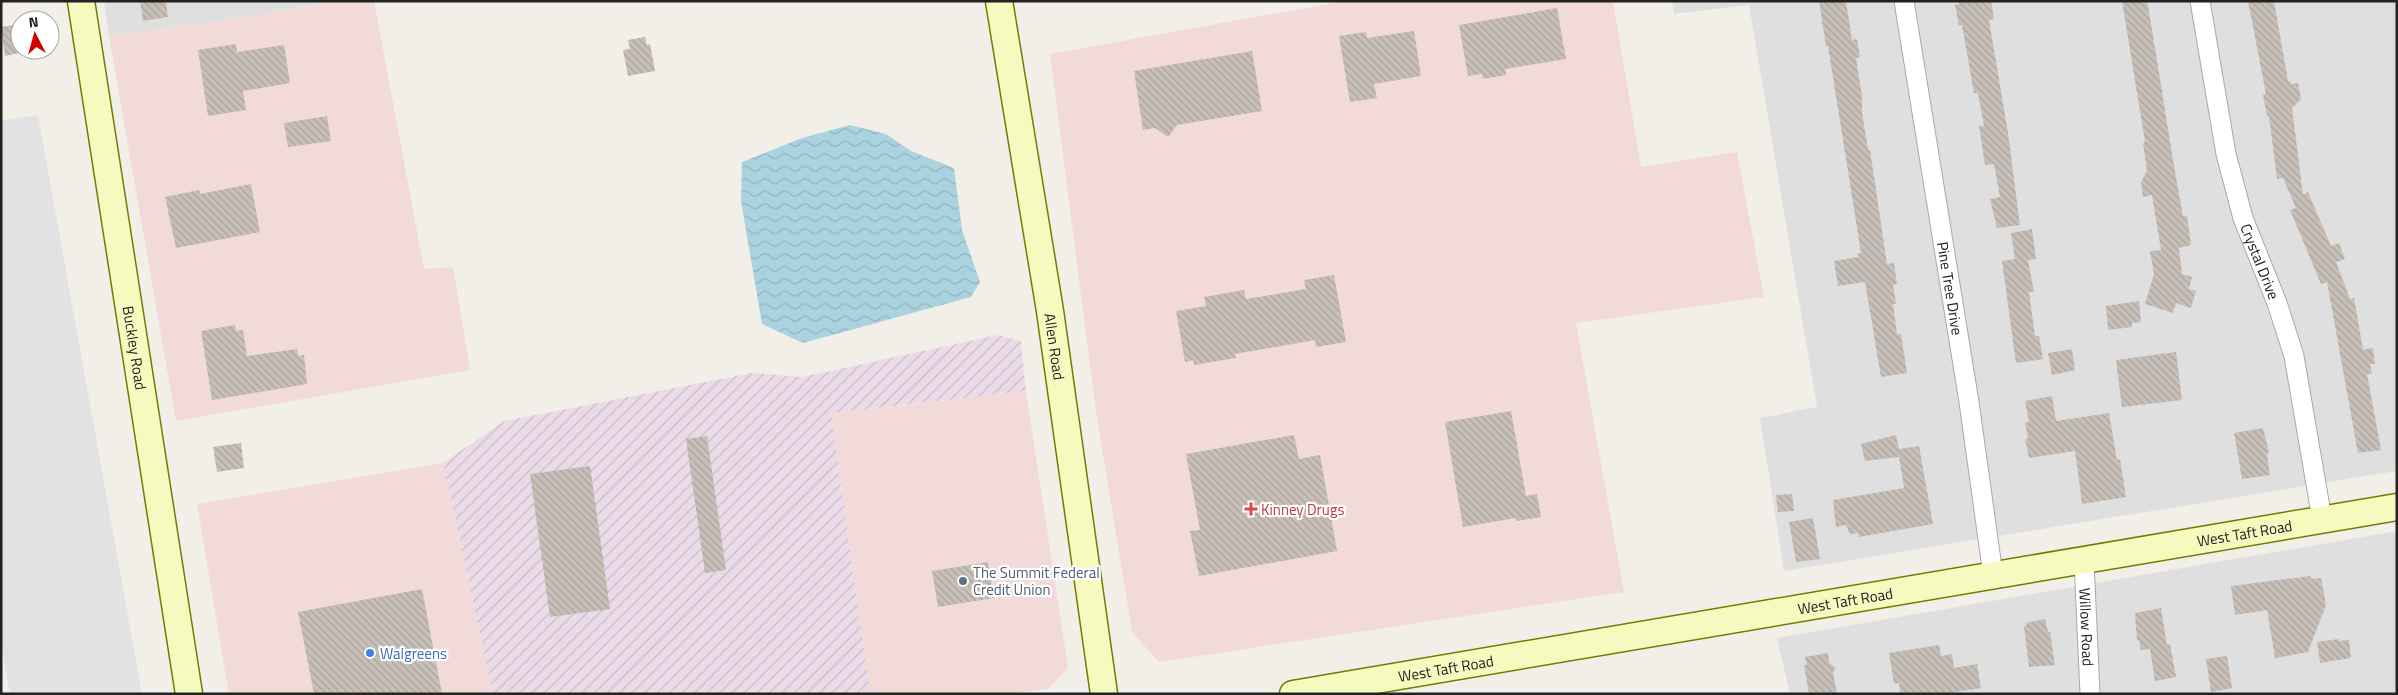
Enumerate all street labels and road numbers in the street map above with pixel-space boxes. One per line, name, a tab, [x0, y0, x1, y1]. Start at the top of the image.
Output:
street label: Crystal Drive	[2235, 220, 2286, 303]
street label: Pine Tree Drive	[1932, 240, 1969, 337]
street label: Buckley Road	[117, 304, 153, 392]
street label: Allen Road	[1039, 312, 1071, 381]
street label: West Taft Road	[2195, 513, 2294, 552]
street label: West Taft Road	[1796, 581, 1895, 620]
street label: Willow Road	[2074, 587, 2100, 667]
street label: West Taft Road	[1396, 649, 1495, 687]

